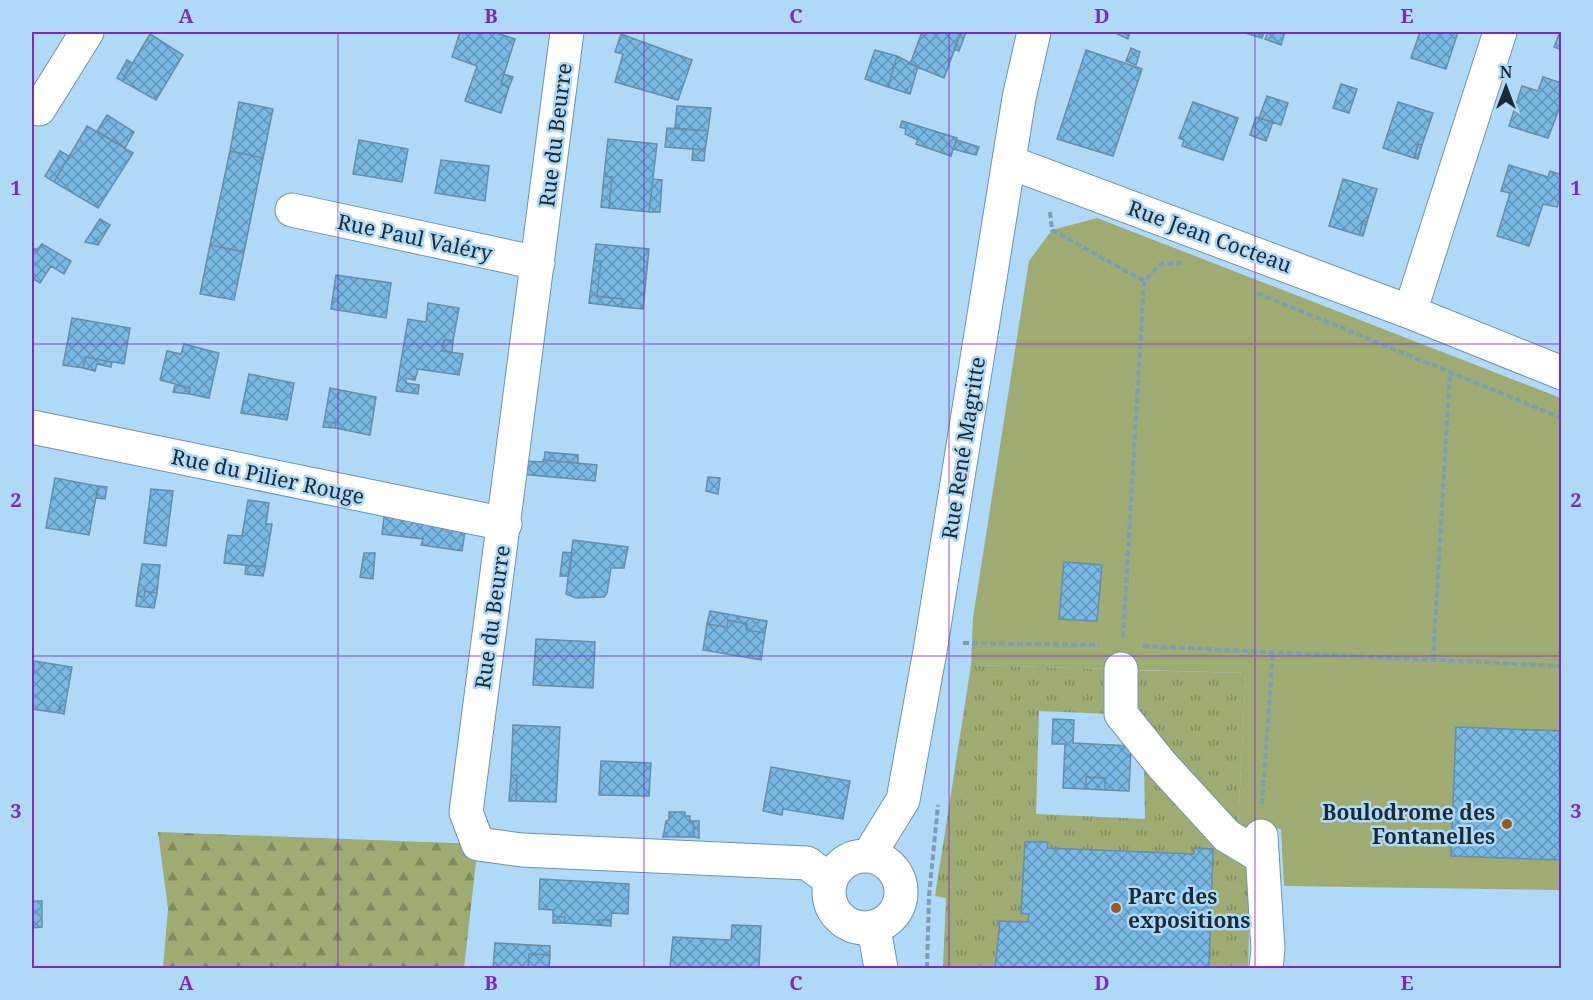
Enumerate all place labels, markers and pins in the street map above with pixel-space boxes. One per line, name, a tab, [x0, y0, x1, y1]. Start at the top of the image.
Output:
place label: Boulodrome des Fontanelles	[1322, 798, 1495, 850]
marker: Boulodrome des Fontanelles	[1500, 817, 1514, 831]
place label: Parc des expositions	[1128, 882, 1250, 934]
marker: Parc des expositions	[1109, 901, 1123, 915]

